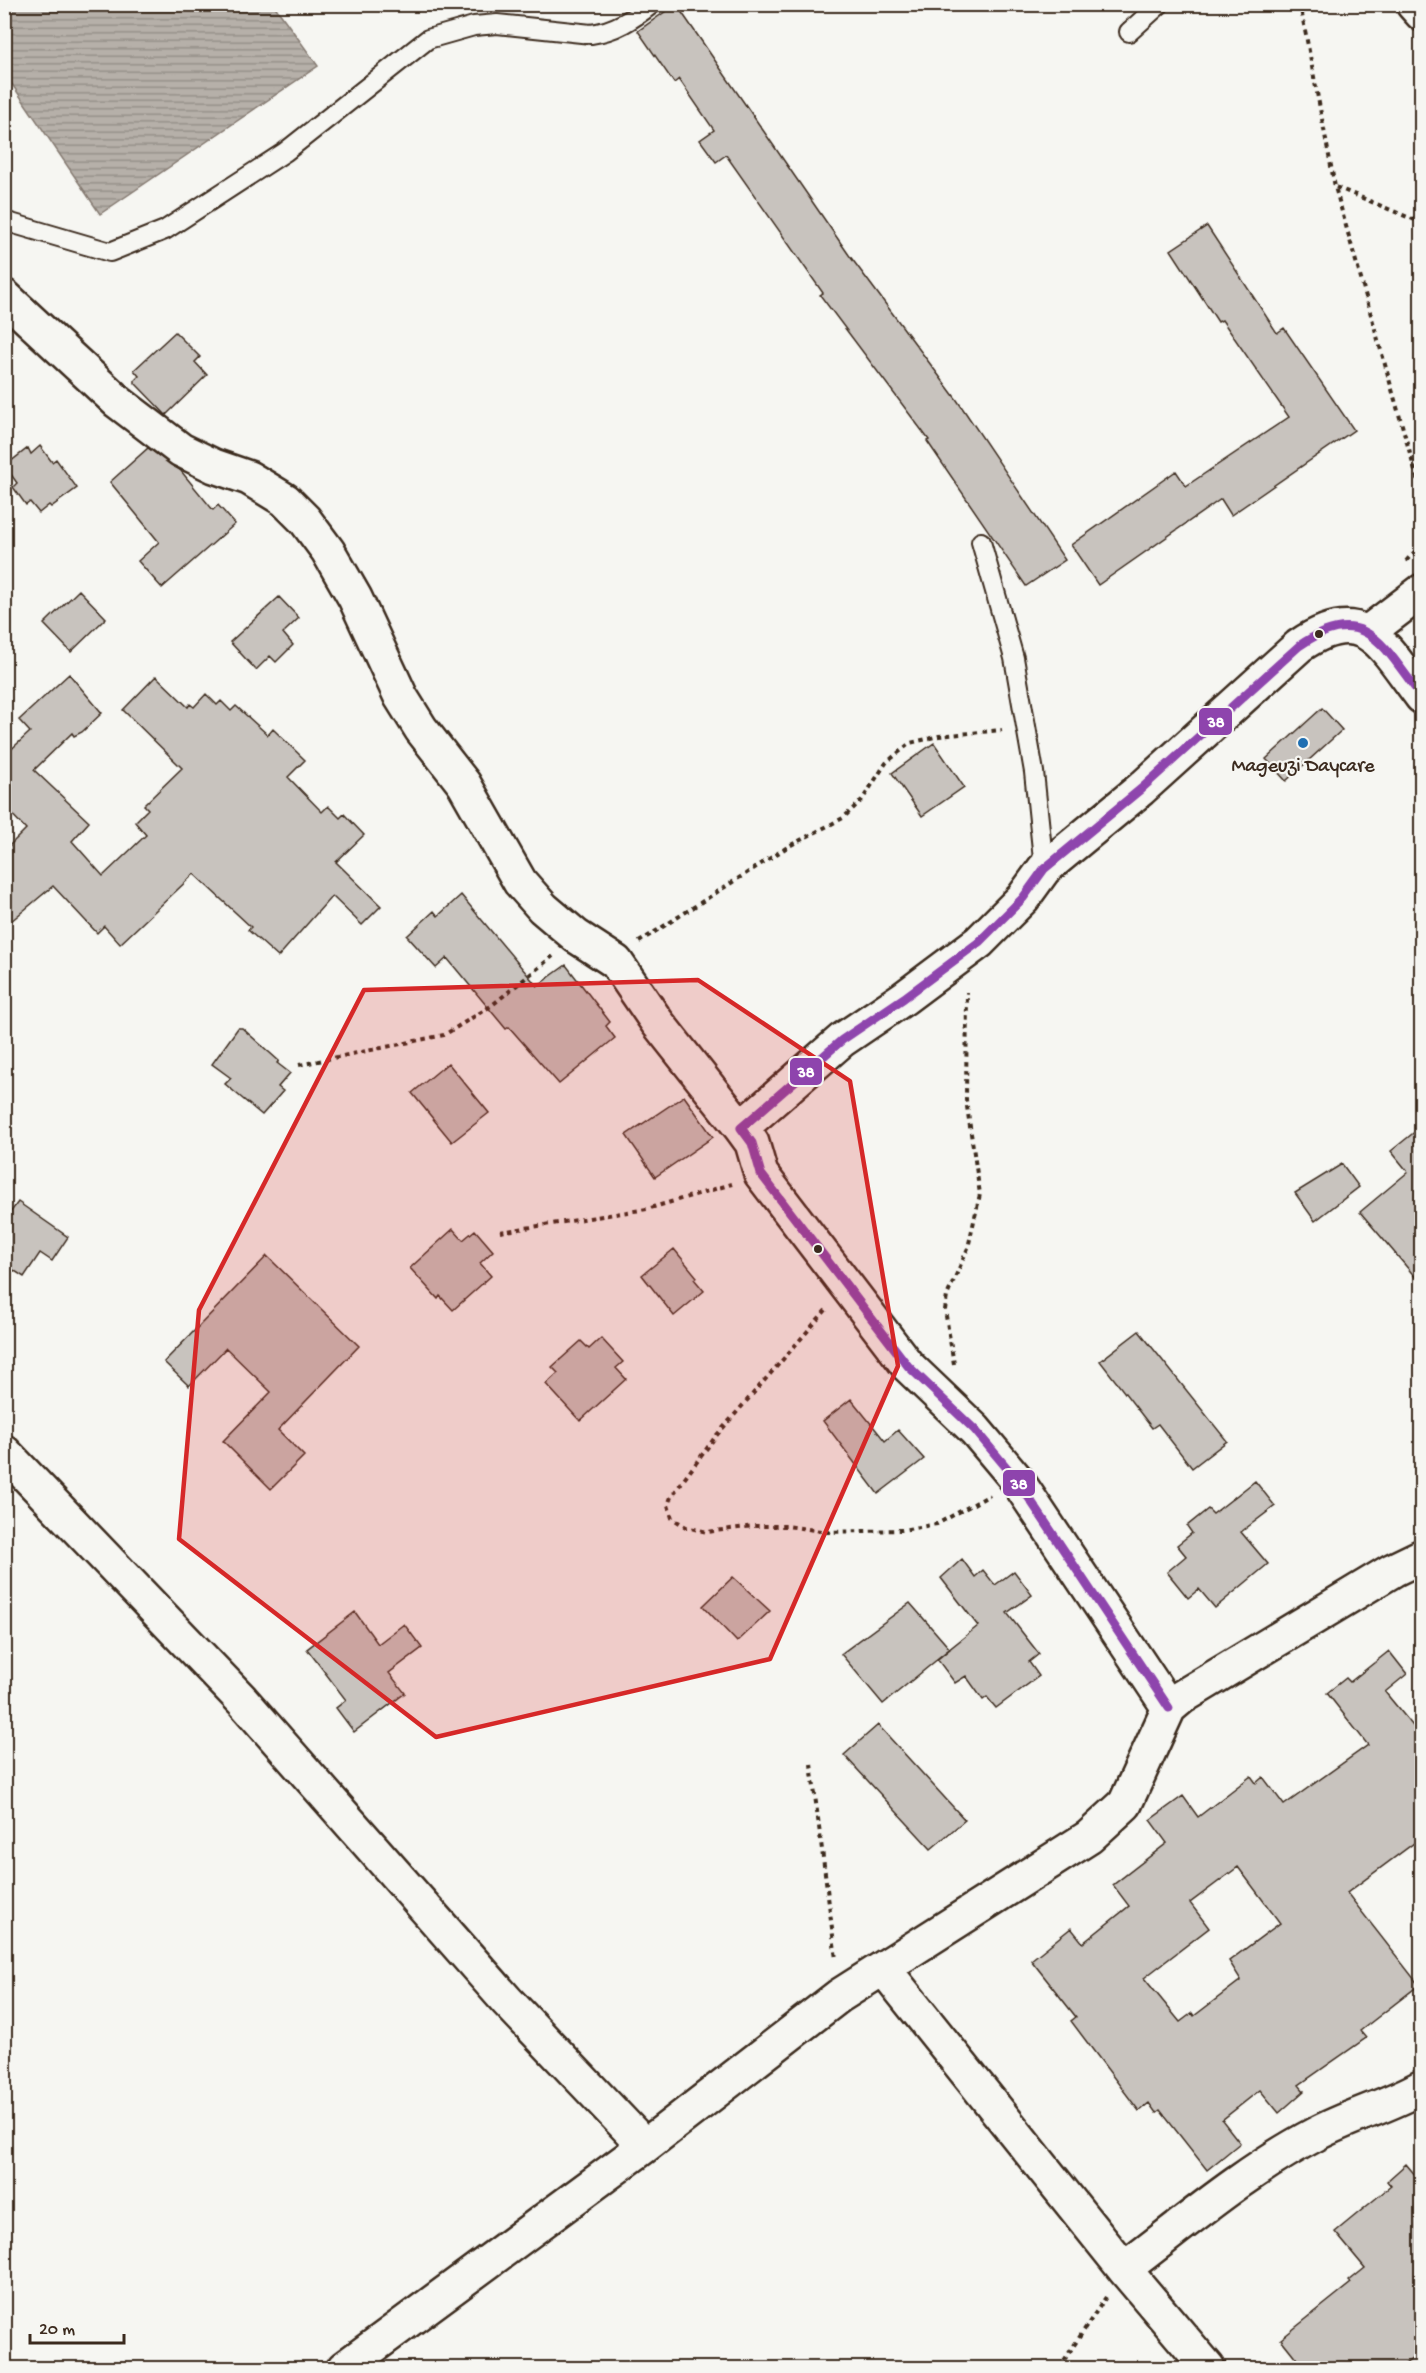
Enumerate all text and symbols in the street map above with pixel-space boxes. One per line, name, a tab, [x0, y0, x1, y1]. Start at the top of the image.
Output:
unlabelled marker	[1313, 628, 1325, 640]
line badge: 38	[1198, 707, 1233, 736]
text: 38	[1206, 715, 1225, 734]
marker: Mageuzi Daycare	[1296, 736, 1310, 750]
place label: Mageuzi Daycare	[1231, 756, 1375, 779]
line badge: 38	[789, 1057, 823, 1086]
text: 38	[796, 1065, 815, 1084]
unlabelled marker	[812, 1243, 824, 1255]
line badge: 38	[1002, 1469, 1036, 1497]
text: 38	[1009, 1477, 1028, 1496]
scale bar	[30, 2307, 124, 2345]
text: 20 m	[39, 2320, 75, 2341]

